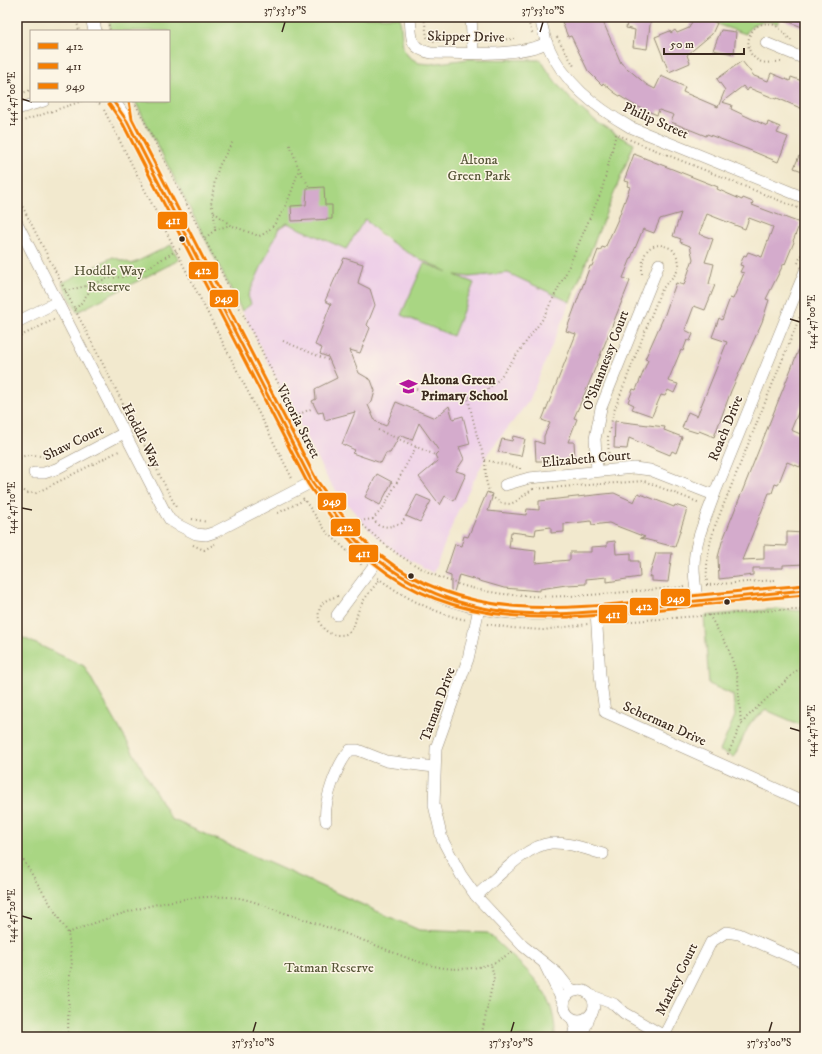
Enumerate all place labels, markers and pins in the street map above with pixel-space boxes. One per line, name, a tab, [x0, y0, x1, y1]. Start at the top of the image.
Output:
unlabelled marker	[177, 234, 187, 244]
place label: Altona Green Primary School	[420, 371, 508, 405]
school or university icon: Altona Green Primary School	[398, 377, 418, 397]
unlabelled marker	[406, 571, 416, 581]
unlabelled marker	[722, 597, 732, 607]

